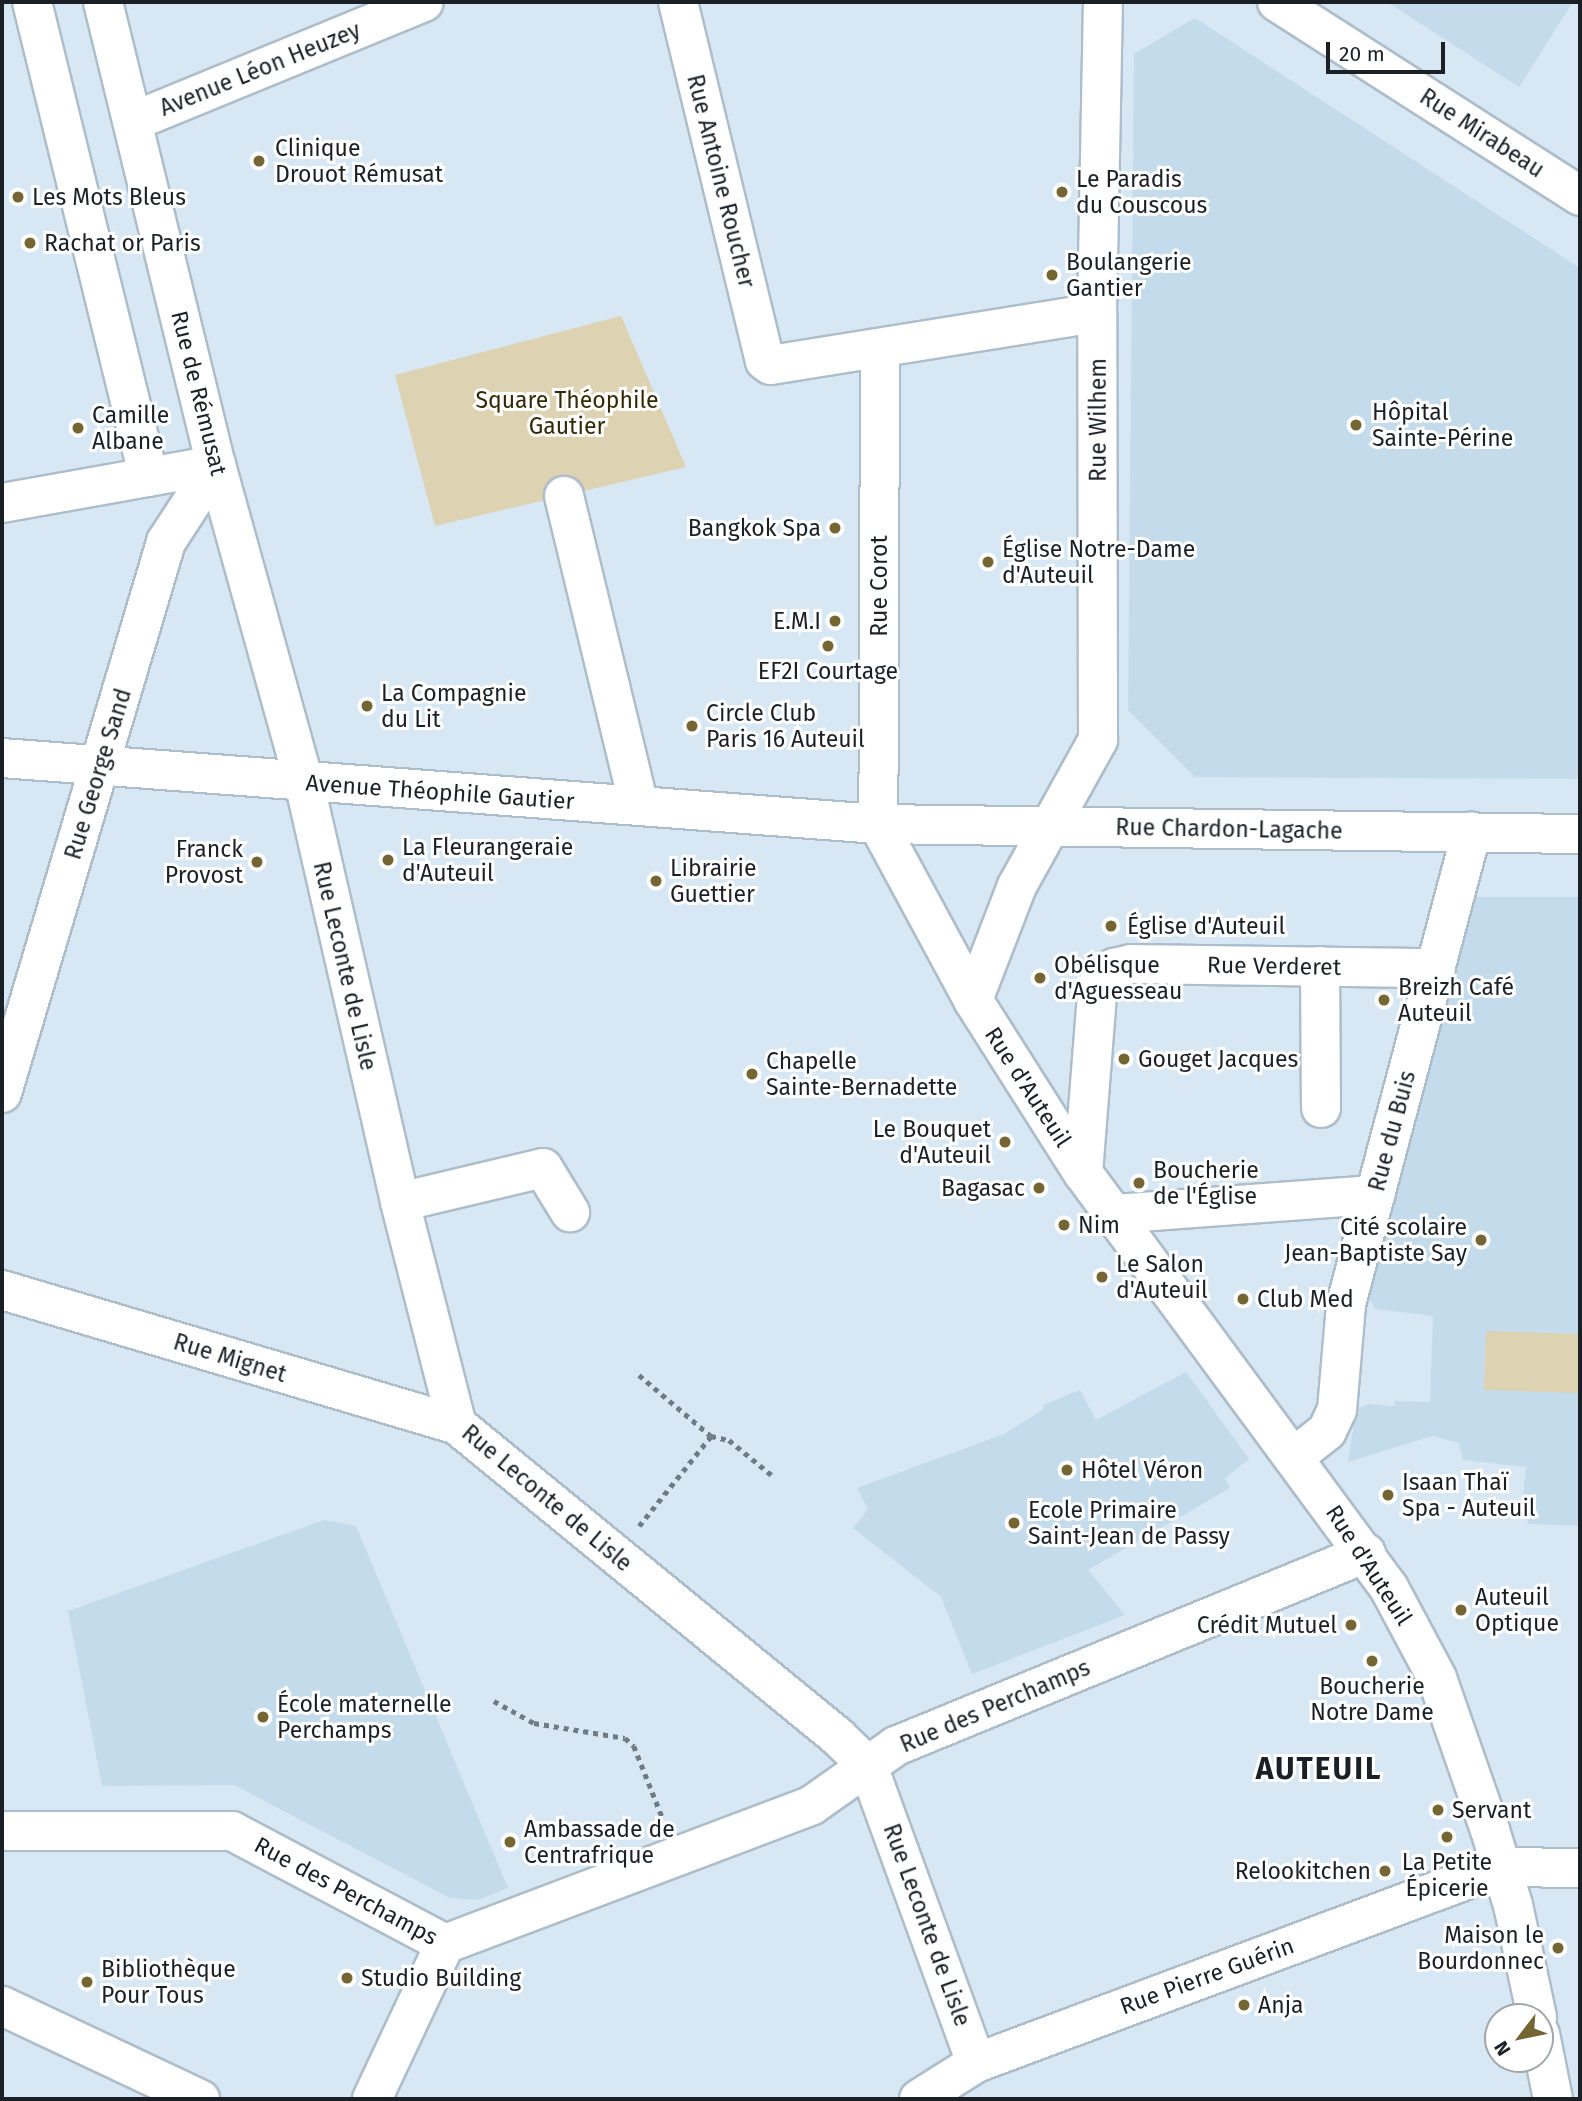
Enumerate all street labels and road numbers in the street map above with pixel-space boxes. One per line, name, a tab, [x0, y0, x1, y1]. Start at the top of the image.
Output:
street label: Avenue Léon Heuzey	[156, 16, 364, 122]
street label: Rue Antoine Roucher	[681, 71, 761, 291]
street label: Rue Mirabeau	[1415, 83, 1549, 183]
street label: Rue de Rémusat	[165, 308, 233, 478]
street label: Rue Wilhem	[1084, 358, 1112, 482]
street label: Rue Corot	[865, 535, 893, 637]
street label: Rue George Sand	[59, 685, 137, 863]
street label: Avenue Théophile Gautier	[305, 769, 575, 815]
street label: Rue Chardon-Lagache	[1115, 813, 1343, 845]
street label: Rue Leconte de Lisle	[308, 859, 382, 1073]
street label: Rue Verderet	[1207, 951, 1341, 981]
street label: Rue d'Auteuil	[979, 1022, 1077, 1152]
street label: Rue du Buis	[1363, 1068, 1421, 1194]
street label: Rue Mignet	[170, 1328, 290, 1388]
street label: Rue Leconte de Lisle	[456, 1419, 638, 1577]
street label: Rue d'Auteuil	[1320, 1500, 1418, 1630]
street label: Rue des Perchamps	[896, 1654, 1094, 1758]
street label: Rue Leconte de Lisle	[878, 1820, 976, 2030]
street label: Rue des Perchamps	[250, 1831, 442, 1951]
street label: Rue Pierre Guérin	[1116, 1932, 1298, 2020]

